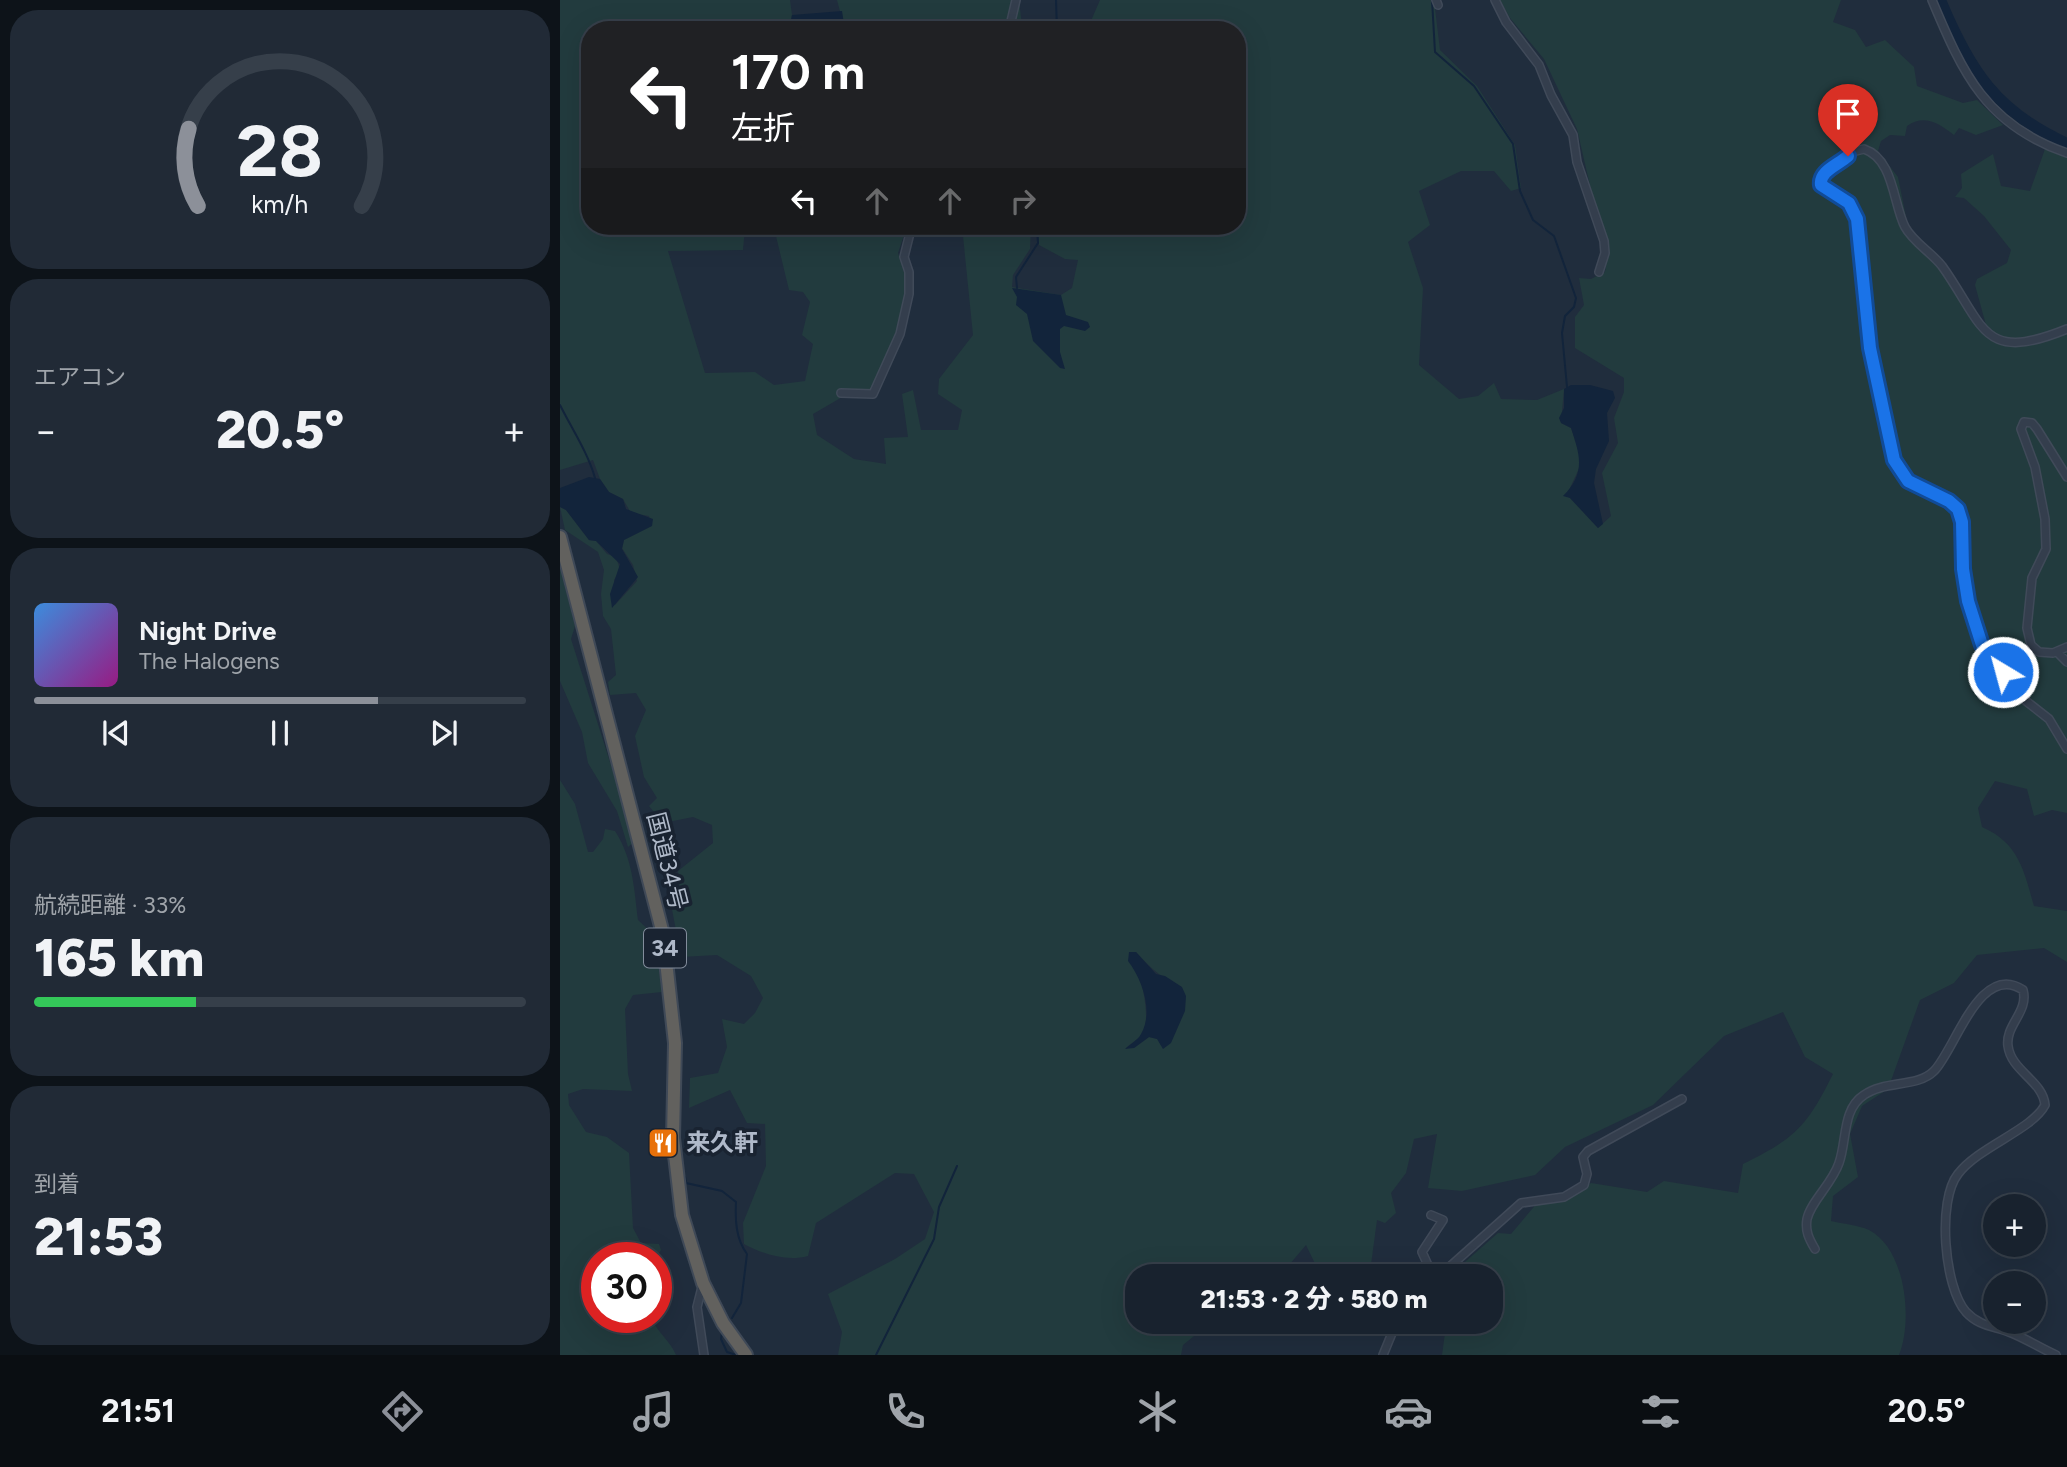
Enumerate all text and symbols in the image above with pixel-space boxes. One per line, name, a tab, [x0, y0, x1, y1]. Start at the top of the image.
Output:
text: 170 m	[731, 42, 865, 101]
icon: left	[616, 49, 707, 140]
pin	[1818, 84, 1878, 156]
icon: arrive	[1829, 95, 1867, 133]
text: 28	[237, 107, 323, 194]
text: 左折	[731, 109, 795, 147]
icon: left	[785, 182, 823, 220]
icon: ahead	[858, 182, 896, 220]
icon: ahead	[931, 182, 969, 220]
icon: right	[1004, 182, 1042, 220]
text: km/h	[251, 188, 309, 218]
text: エアコン	[34, 363, 126, 391]
text: 20.5°	[216, 399, 344, 461]
text: −	[34, 408, 58, 454]
text: +	[502, 408, 526, 454]
text: Night Drive	[139, 615, 276, 647]
position arrow	[1966, 635, 2040, 709]
text: The Halogens	[139, 647, 280, 675]
icon: previous	[97, 714, 135, 752]
icon: pause	[261, 714, 299, 752]
icon: next	[425, 714, 463, 752]
street label: 国道34号	[641, 809, 694, 913]
text: 航続距離 · 33%	[34, 891, 186, 919]
text: 165 km	[34, 927, 204, 989]
road number: 34	[644, 928, 686, 967]
restaurant icon: 来久軒	[646, 1126, 680, 1160]
place label: 来久軒	[686, 1128, 758, 1157]
text: 到着	[34, 1170, 80, 1198]
map controls	[1983, 1194, 2046, 1334]
button: +	[1983, 1194, 2046, 1257]
text: 21:53	[34, 1206, 163, 1268]
speed limit sign: 30	[581, 1242, 672, 1333]
button: −	[1983, 1271, 2046, 1334]
text: 21:53 · 2 分 · 580 m	[1201, 1283, 1427, 1315]
icon: directions	[378, 1387, 427, 1436]
icon: music	[629, 1387, 678, 1436]
icon: phone	[881, 1387, 930, 1436]
icon: climate	[1133, 1387, 1182, 1436]
icon: car	[1384, 1387, 1433, 1436]
icon: filters	[1636, 1387, 1685, 1436]
text: 21:51	[101, 1392, 175, 1430]
text: 20.5°	[1888, 1392, 1966, 1430]

